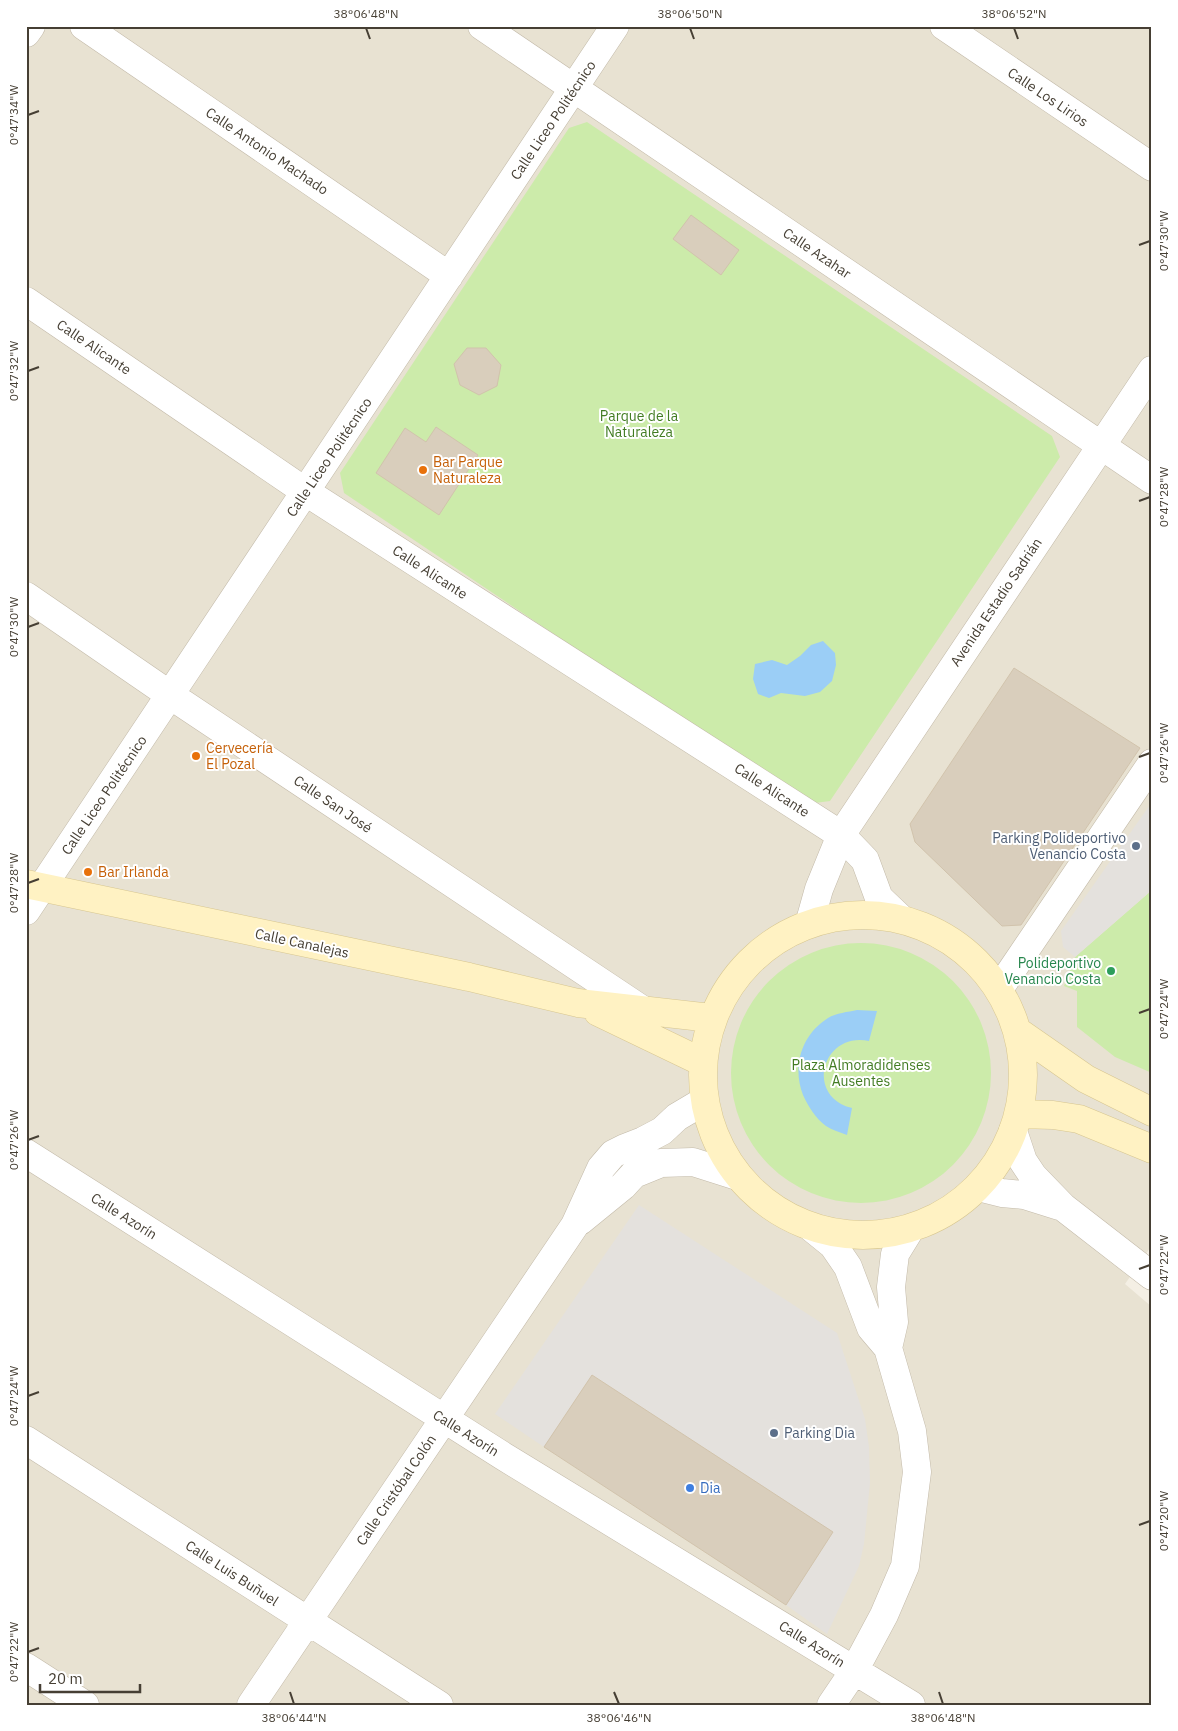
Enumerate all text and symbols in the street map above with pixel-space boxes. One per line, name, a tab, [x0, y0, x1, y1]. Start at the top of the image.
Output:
text: 38°06'48"N	[333, 6, 399, 21]
text: 38°06'50"N	[657, 6, 723, 21]
text: 38°06'52"N	[981, 6, 1047, 21]
street label: Calle Liceo Politécnico	[506, 57, 600, 183]
street label: Calle Los Lirios	[1004, 63, 1092, 131]
text: 0°47'34"W	[6, 84, 21, 145]
street label: Calle Antonio Machado	[202, 103, 332, 199]
text: 0°47'30"W	[1156, 210, 1171, 271]
street label: Calle Azahar	[779, 224, 855, 282]
street label: Calle Alicante	[53, 315, 135, 379]
text: 0°47'32"W	[6, 340, 21, 401]
street label: Calle Liceo Politécnico	[282, 394, 376, 520]
park label: Parque de la Naturaleza	[600, 407, 679, 441]
place label: Bar Parque Naturaleza	[433, 453, 503, 487]
marker: Bar Parque Naturaleza	[417, 464, 429, 476]
text: 0°47'28"W	[1156, 466, 1171, 527]
street label: Avenida Estadio Sadrián	[946, 534, 1046, 670]
street label: Calle Alicante	[389, 541, 471, 603]
text: 0°47'30"W	[6, 596, 21, 657]
text: 0°47'26"W	[1156, 722, 1171, 783]
street label: Calle Liceo Politécnico	[57, 732, 151, 858]
place label: Cervecería El Pozal	[206, 739, 273, 773]
marker: Cervecería El Pozal	[190, 750, 202, 762]
street label: Calle Alicante	[731, 759, 813, 821]
street label: Calle San José	[290, 771, 376, 837]
place label: Parking Polideportivo Venancio Costa	[992, 829, 1127, 863]
marker: Parking Polideportivo Venancio Costa	[1130, 840, 1142, 852]
text: 0°47'28"W	[6, 852, 21, 913]
place label: Bar Irlanda	[98, 863, 169, 881]
marker: Bar Irlanda	[82, 866, 94, 878]
street label: Calle Canalejas	[253, 924, 351, 962]
place label: Polideportivo Venancio Costa	[1004, 954, 1102, 988]
marker: Polideportivo Venancio Costa	[1105, 965, 1117, 977]
text: 0°47'24"W	[1156, 978, 1171, 1039]
park label: Plaza Almoradidenses Ausentes	[791, 1056, 931, 1090]
text: 0°47'26"W	[6, 1109, 21, 1170]
street label: Calle Azorín	[88, 1189, 160, 1243]
text: 0°47'22"W	[1156, 1234, 1171, 1295]
text: 0°47'24"W	[6, 1365, 21, 1426]
street label: Calle Azorín	[430, 1406, 502, 1460]
place label: Parking Dia	[784, 1424, 855, 1442]
marker: Parking Dia	[768, 1427, 780, 1439]
street label: Calle Cristóbal Colón	[352, 1431, 440, 1549]
place label: Dia	[700, 1479, 721, 1497]
marker: Dia	[684, 1482, 696, 1494]
text: 0°47'20"W	[1156, 1490, 1171, 1551]
street label: Calle Luis Buñuel	[182, 1536, 282, 1610]
street label: Calle Azorín	[776, 1617, 848, 1671]
text: 0°47'22"W	[6, 1621, 21, 1682]
scale bar	[40, 1661, 140, 1693]
text: 20 m	[48, 1669, 83, 1688]
text: 38°06'44"N	[261, 1710, 327, 1725]
text: 38°06'46"N	[586, 1710, 652, 1725]
text: 38°06'48"N	[910, 1710, 976, 1725]

